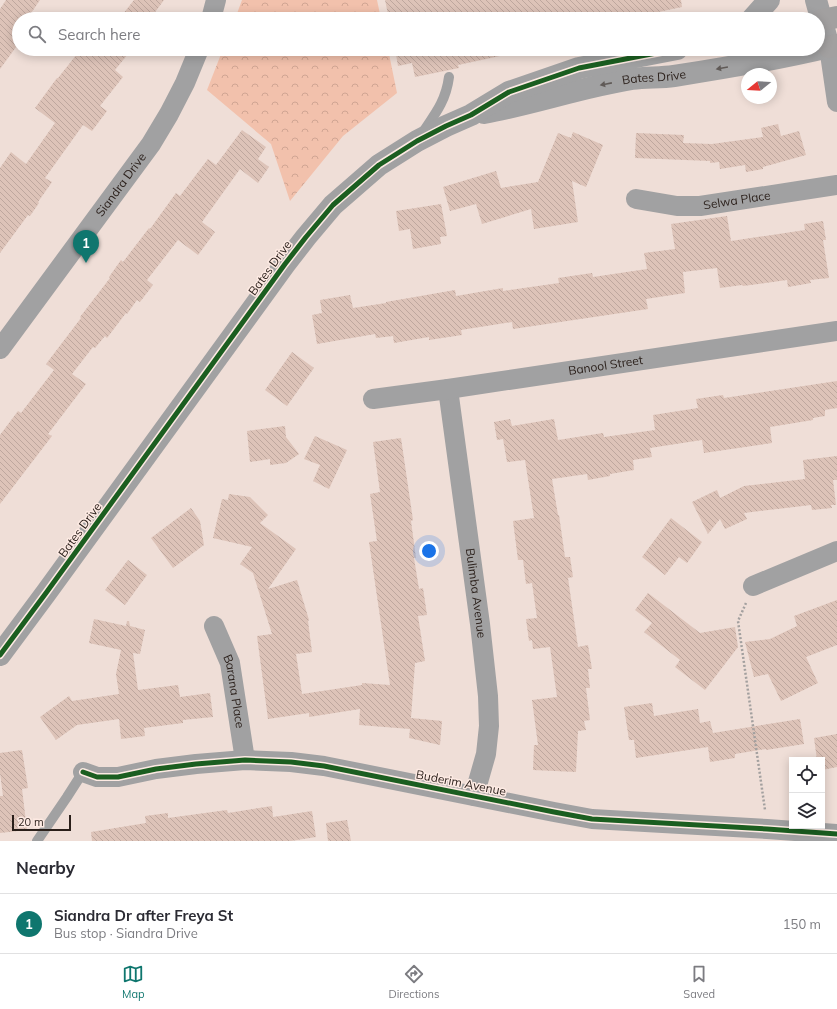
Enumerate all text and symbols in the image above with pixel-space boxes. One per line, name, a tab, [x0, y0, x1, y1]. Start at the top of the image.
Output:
search box	[12, 12, 825, 56]
icon: search	[26, 23, 48, 45]
text: Search here	[58, 25, 140, 44]
one-way arrow	[716, 65, 728, 71]
street label: Bates Drive	[621, 66, 687, 88]
north arrow	[741, 68, 777, 104]
one-way arrow	[599, 81, 612, 87]
street label: Siandra Drive	[92, 150, 149, 219]
street label: Selwa Place	[702, 187, 772, 212]
pin: 1	[73, 230, 99, 263]
street label: Bates Drive	[245, 237, 295, 298]
street label: Banool Street	[567, 352, 644, 378]
street label: Bates Drive	[55, 499, 105, 560]
your location	[419, 541, 439, 561]
street label: Bulimba Avenue	[463, 547, 490, 639]
street label: Barana Place	[220, 652, 248, 729]
map controls	[789, 757, 825, 829]
button: locate	[789, 757, 825, 793]
street label: Buderim Avenue	[415, 766, 507, 799]
button: layers	[789, 793, 825, 829]
scale bar	[12, 813, 71, 832]
text: 20 m	[18, 815, 44, 829]
text: Nearby	[16, 857, 75, 878]
text: Siandra Dr after Freya St	[54, 906, 233, 925]
text: 1	[25, 916, 33, 932]
text: 150 m	[783, 916, 821, 932]
text: Bus stop · Siandra Drive	[54, 925, 198, 941]
tab: Map	[122, 963, 145, 1001]
tab: Directions	[389, 963, 439, 1001]
tab: Saved	[683, 963, 715, 1001]

